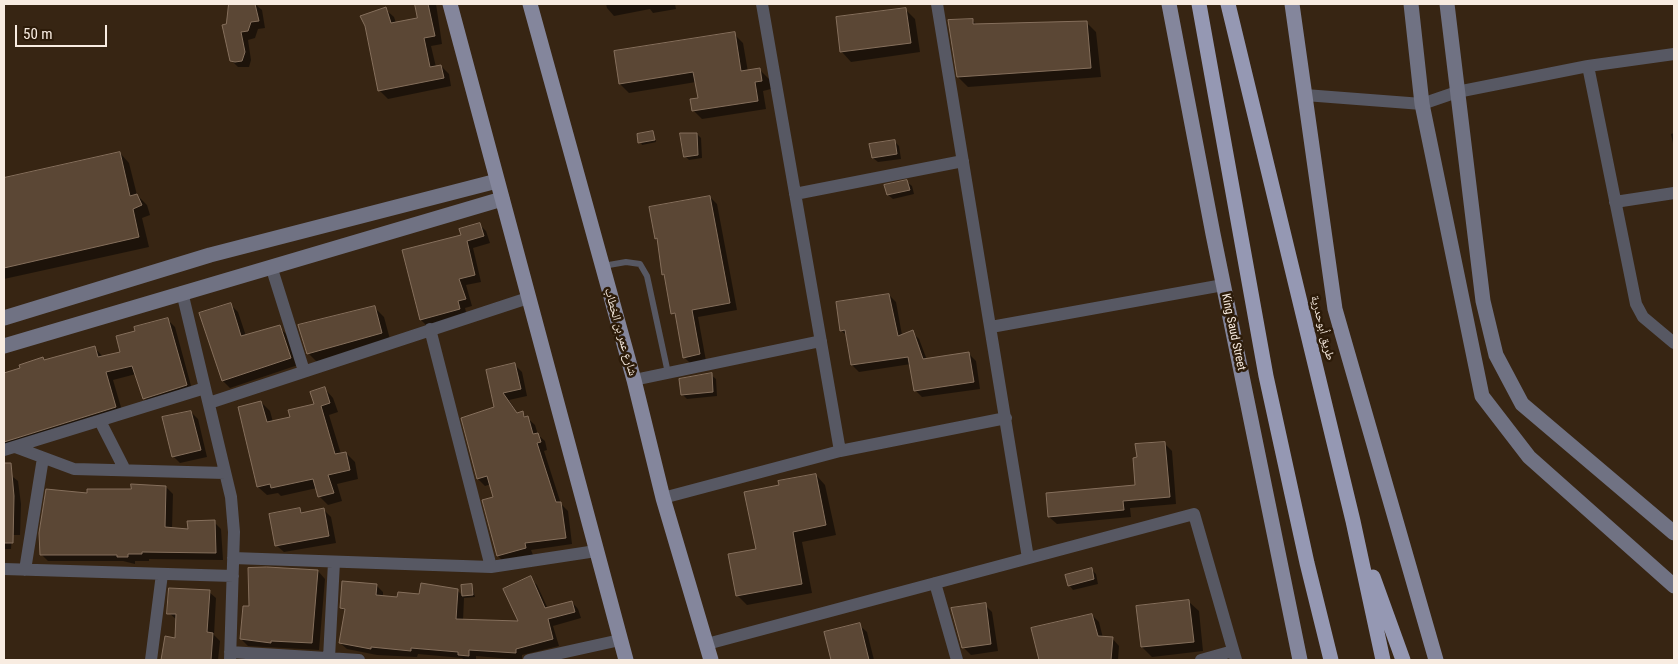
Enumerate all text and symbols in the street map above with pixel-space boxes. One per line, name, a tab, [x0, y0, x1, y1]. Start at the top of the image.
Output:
scale bar	[18, 15, 110, 47]
text: 50 m	[23, 25, 53, 43]
street label: شارع عمر بن الخطاب	[601, 287, 639, 377]
street label: King Saud Street	[1218, 292, 1248, 372]
street label: طريق أبوحدرية	[1307, 294, 1337, 362]

